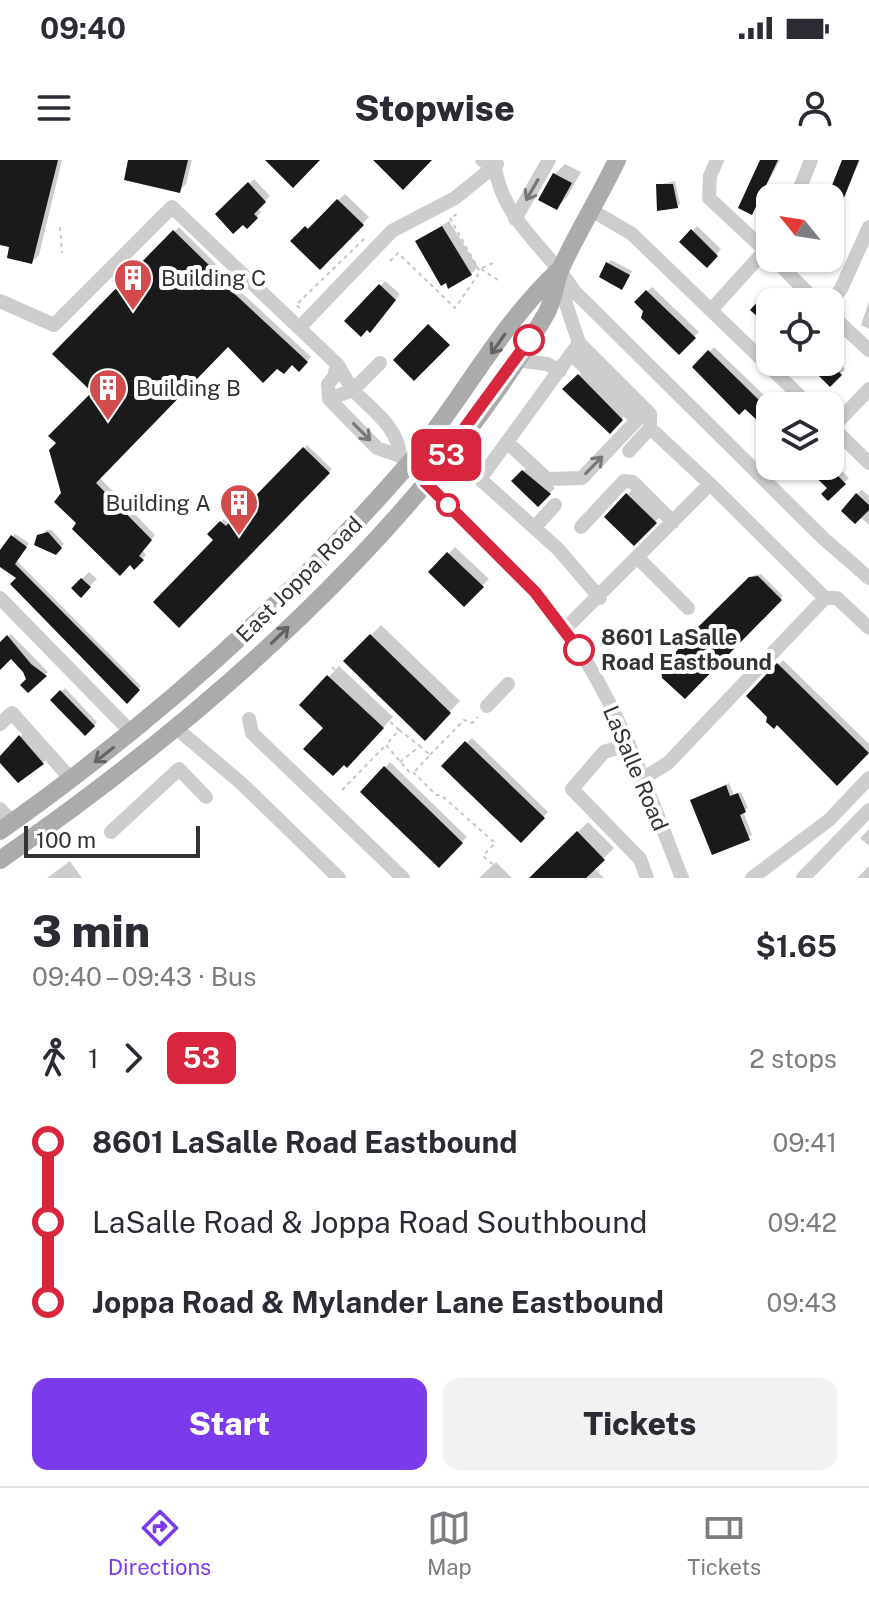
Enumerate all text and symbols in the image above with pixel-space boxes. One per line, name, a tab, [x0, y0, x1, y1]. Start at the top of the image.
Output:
text: 09:40	[40, 10, 126, 46]
icon: menu	[32, 86, 76, 130]
icon: person	[793, 86, 837, 130]
text: Stopwise	[354, 87, 515, 129]
one-way arrow	[524, 177, 539, 201]
north arrow	[756, 184, 844, 272]
map controls	[756, 184, 844, 480]
building icon: Building C	[112, 257, 154, 312]
place label: Building C	[161, 265, 266, 291]
button: locate	[756, 288, 844, 376]
unlabelled marker	[514, 325, 544, 355]
one-way arrow	[490, 333, 506, 355]
building icon: Building B	[87, 367, 129, 422]
place label: Building B	[136, 375, 241, 401]
button: layers	[756, 392, 844, 480]
one-way arrow	[352, 422, 371, 442]
line badge: 53	[410, 429, 482, 481]
text: 53	[427, 438, 465, 471]
one-way arrow	[585, 455, 604, 475]
building icon: Building A	[218, 482, 260, 537]
place label: Building A	[105, 490, 211, 516]
unlabelled marker	[437, 494, 459, 516]
street label: East Joppa Road	[231, 511, 367, 647]
place label: 8601 LaSalle Road Eastbound	[601, 624, 772, 675]
one-way arrow	[270, 626, 289, 645]
marker: 8601 LaSalle Road Eastbound	[564, 635, 594, 665]
street label: LaSalle Road	[598, 701, 674, 835]
one-way arrow	[94, 747, 115, 764]
scale bar	[24, 822, 200, 858]
text: 100 m	[36, 827, 96, 853]
text: 3 min	[32, 905, 150, 957]
text: $1.65	[756, 928, 837, 964]
text: 09:40 – 09:43 · Bus	[32, 961, 256, 992]
icon: walk	[32, 1036, 76, 1080]
icon: forward	[111, 1036, 155, 1080]
text: 53	[183, 1041, 220, 1074]
text: 1	[88, 1043, 99, 1074]
text: 2 stops	[749, 1043, 837, 1074]
text: 8601 LaSalle Road Eastbound	[92, 1124, 518, 1160]
text: 09:41	[772, 1127, 837, 1158]
text: LaSalle Road & Joppa Road Southbound	[92, 1204, 647, 1240]
text: 09:42	[767, 1207, 837, 1238]
text: Joppa Road & Mylander Lane Eastbound	[92, 1284, 664, 1320]
text: 09:43	[767, 1287, 837, 1318]
button: Start	[32, 1378, 427, 1470]
button: Tickets	[443, 1378, 837, 1470]
tab: Directions	[108, 1506, 211, 1580]
tab: Map	[427, 1506, 472, 1580]
tab: Tickets	[687, 1506, 761, 1580]

